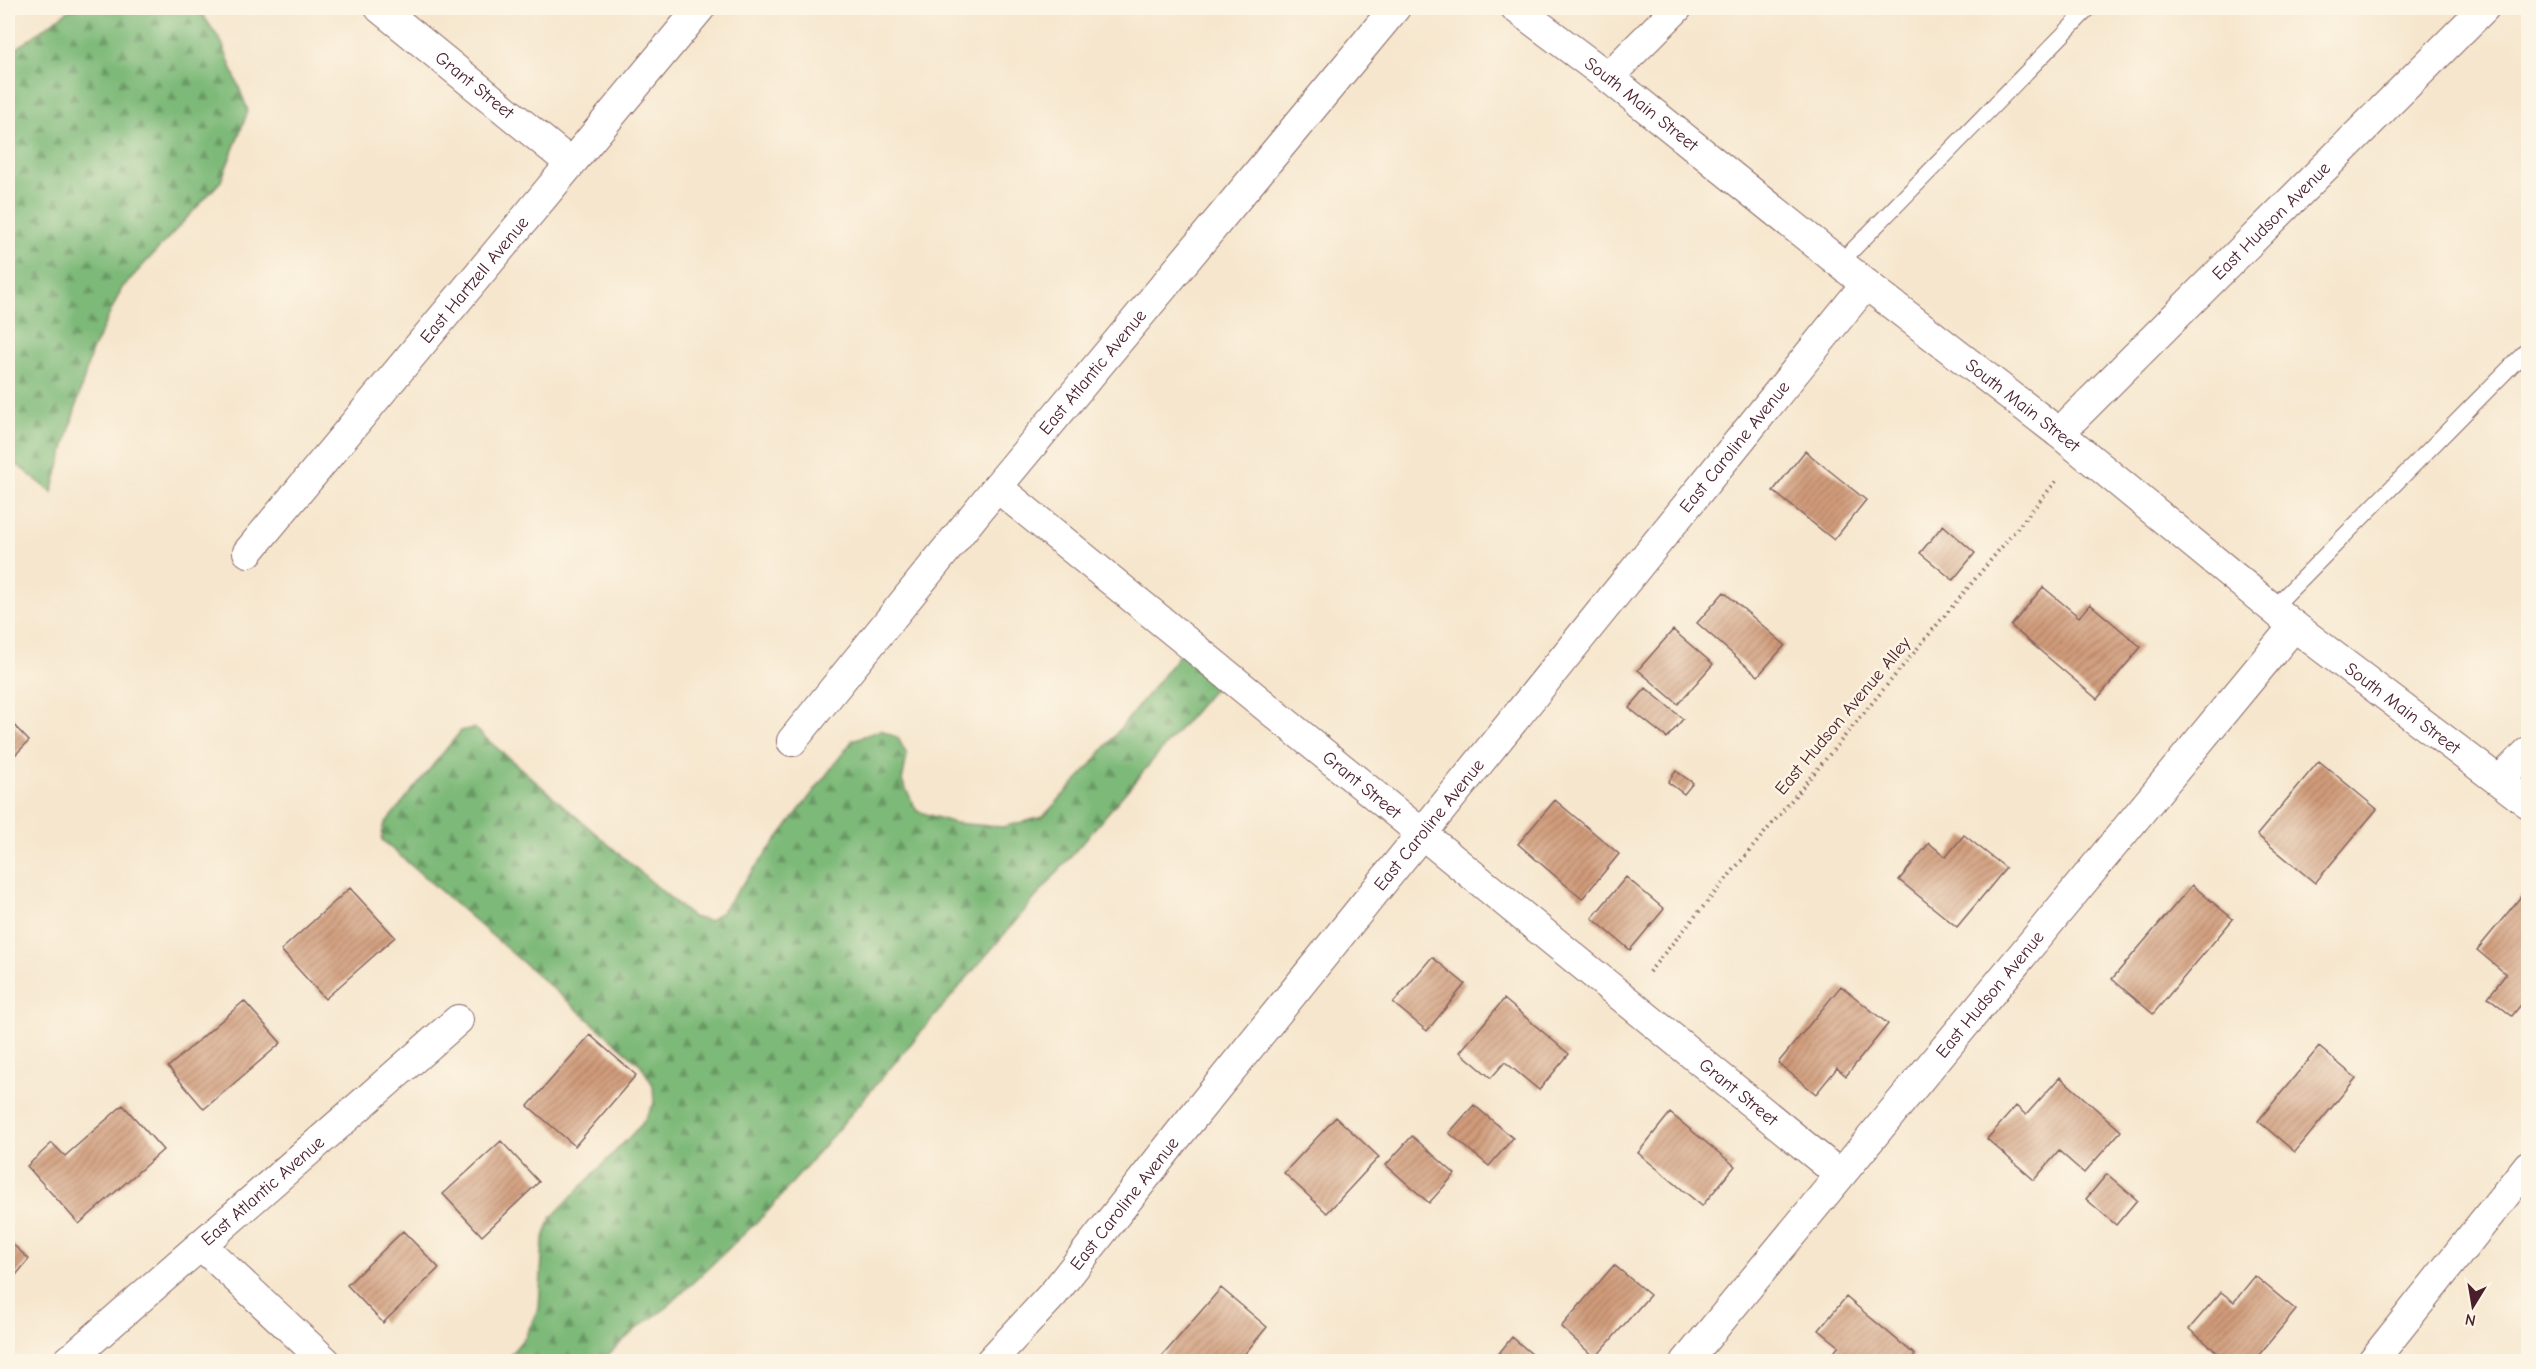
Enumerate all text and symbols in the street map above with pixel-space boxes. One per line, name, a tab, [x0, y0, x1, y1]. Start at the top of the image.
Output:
street label: Grant Street	[431, 47, 519, 124]
street label: South Main Street	[1580, 53, 1703, 156]
street label: East Hudson Avenue	[2208, 157, 2335, 284]
street label: East Hartzell Avenue	[415, 212, 533, 347]
street label: East Atlantic Avenue	[1035, 305, 1151, 439]
street label: South Main Street	[1961, 354, 2085, 457]
street label: East Caroline Avenue	[1675, 377, 1794, 517]
street label: East Hudson Avenue Alley	[1771, 632, 1916, 799]
street label: South Main Street	[2341, 658, 2465, 759]
street label: Grant Street	[1318, 747, 1406, 824]
street label: East Caroline Avenue	[1369, 755, 1489, 895]
street label: East Hudson Avenue	[1931, 926, 2048, 1062]
street label: Grant Street	[1695, 1054, 1783, 1131]
street label: East Atlantic Avenue	[197, 1131, 329, 1250]
street label: East Caroline Avenue	[1066, 1133, 1183, 1274]
north arrow	[2443, 1276, 2503, 1336]
text: N	[2463, 1310, 2477, 1330]

